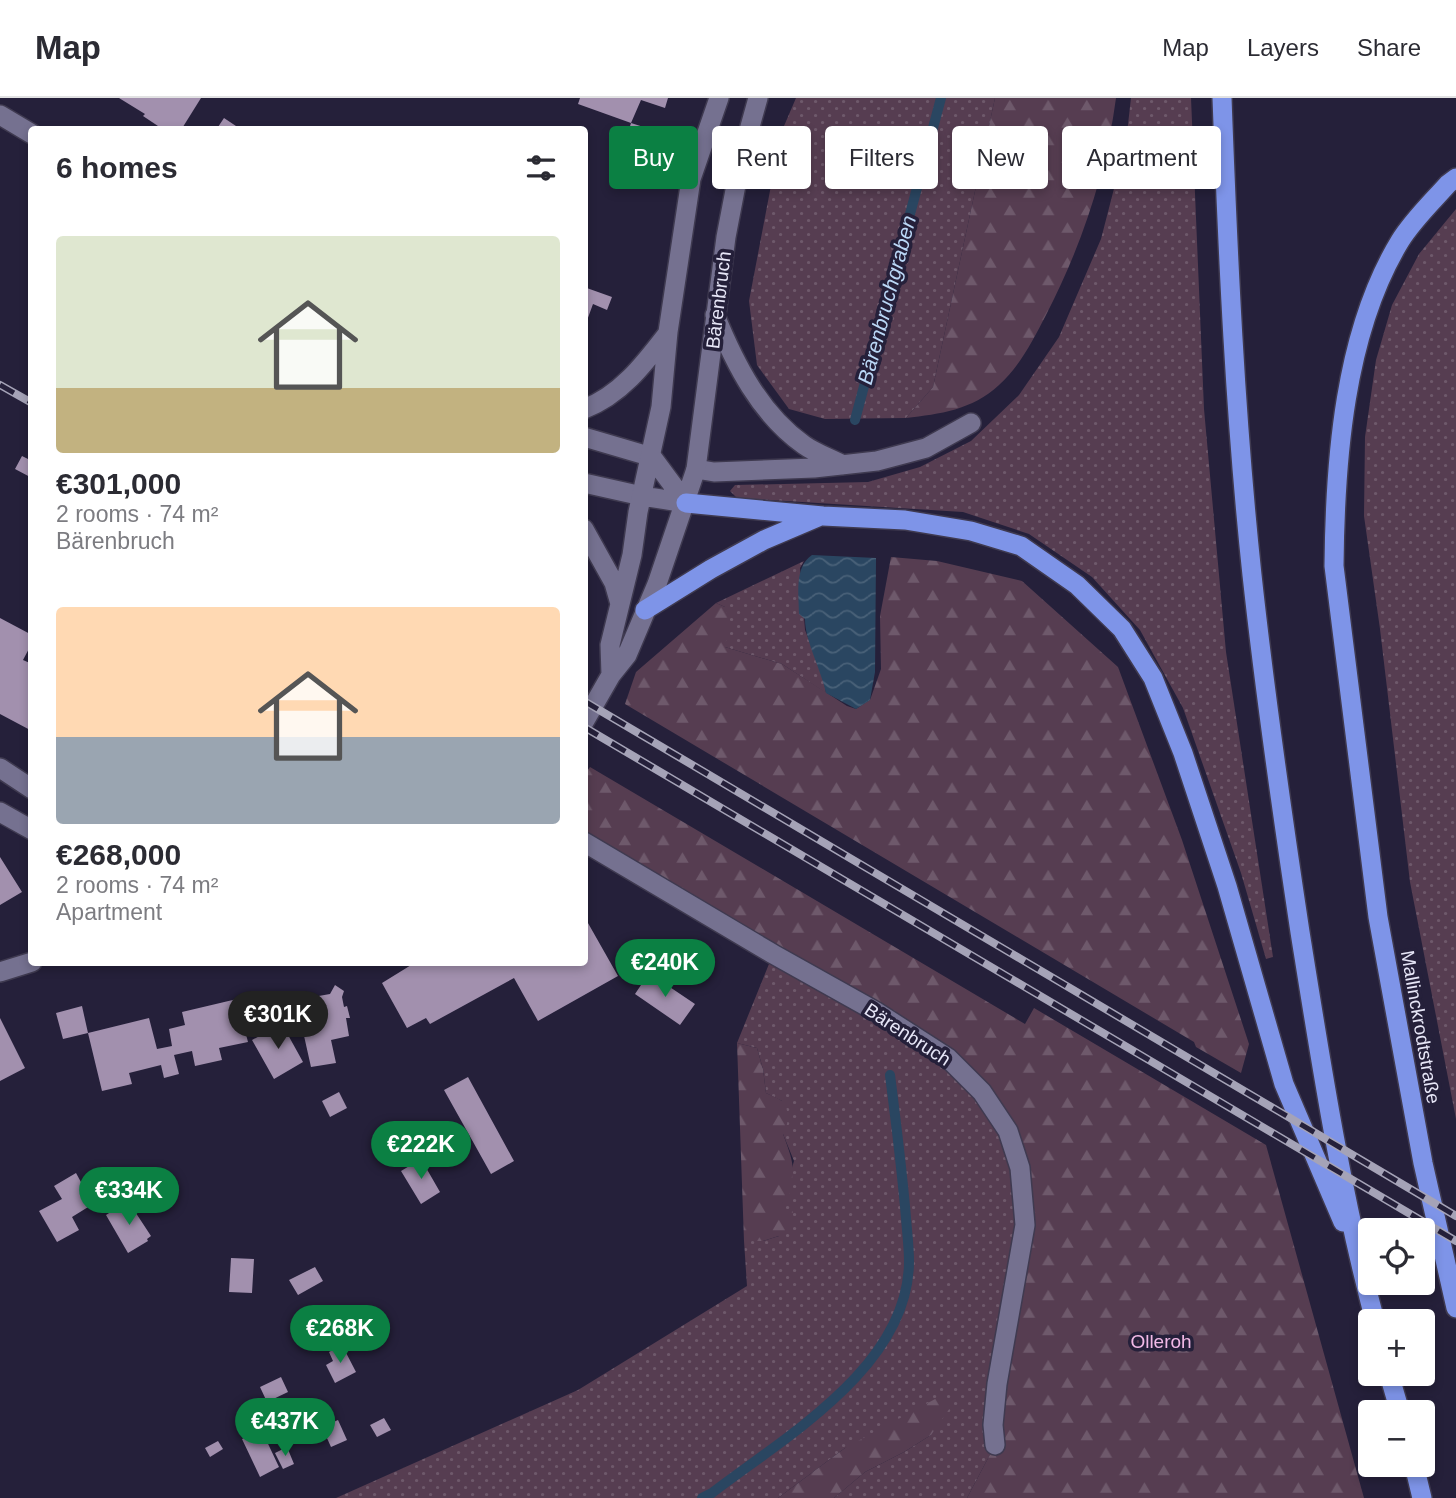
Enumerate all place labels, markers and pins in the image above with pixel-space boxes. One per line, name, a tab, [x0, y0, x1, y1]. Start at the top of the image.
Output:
pin: €240K	[616, 940, 714, 999]
pin: €301K	[229, 992, 327, 1051]
pin: €222K	[372, 1122, 470, 1181]
pin: €334K	[80, 1168, 178, 1227]
pin: €268K	[291, 1306, 389, 1365]
pin: €437K	[236, 1398, 334, 1458]

